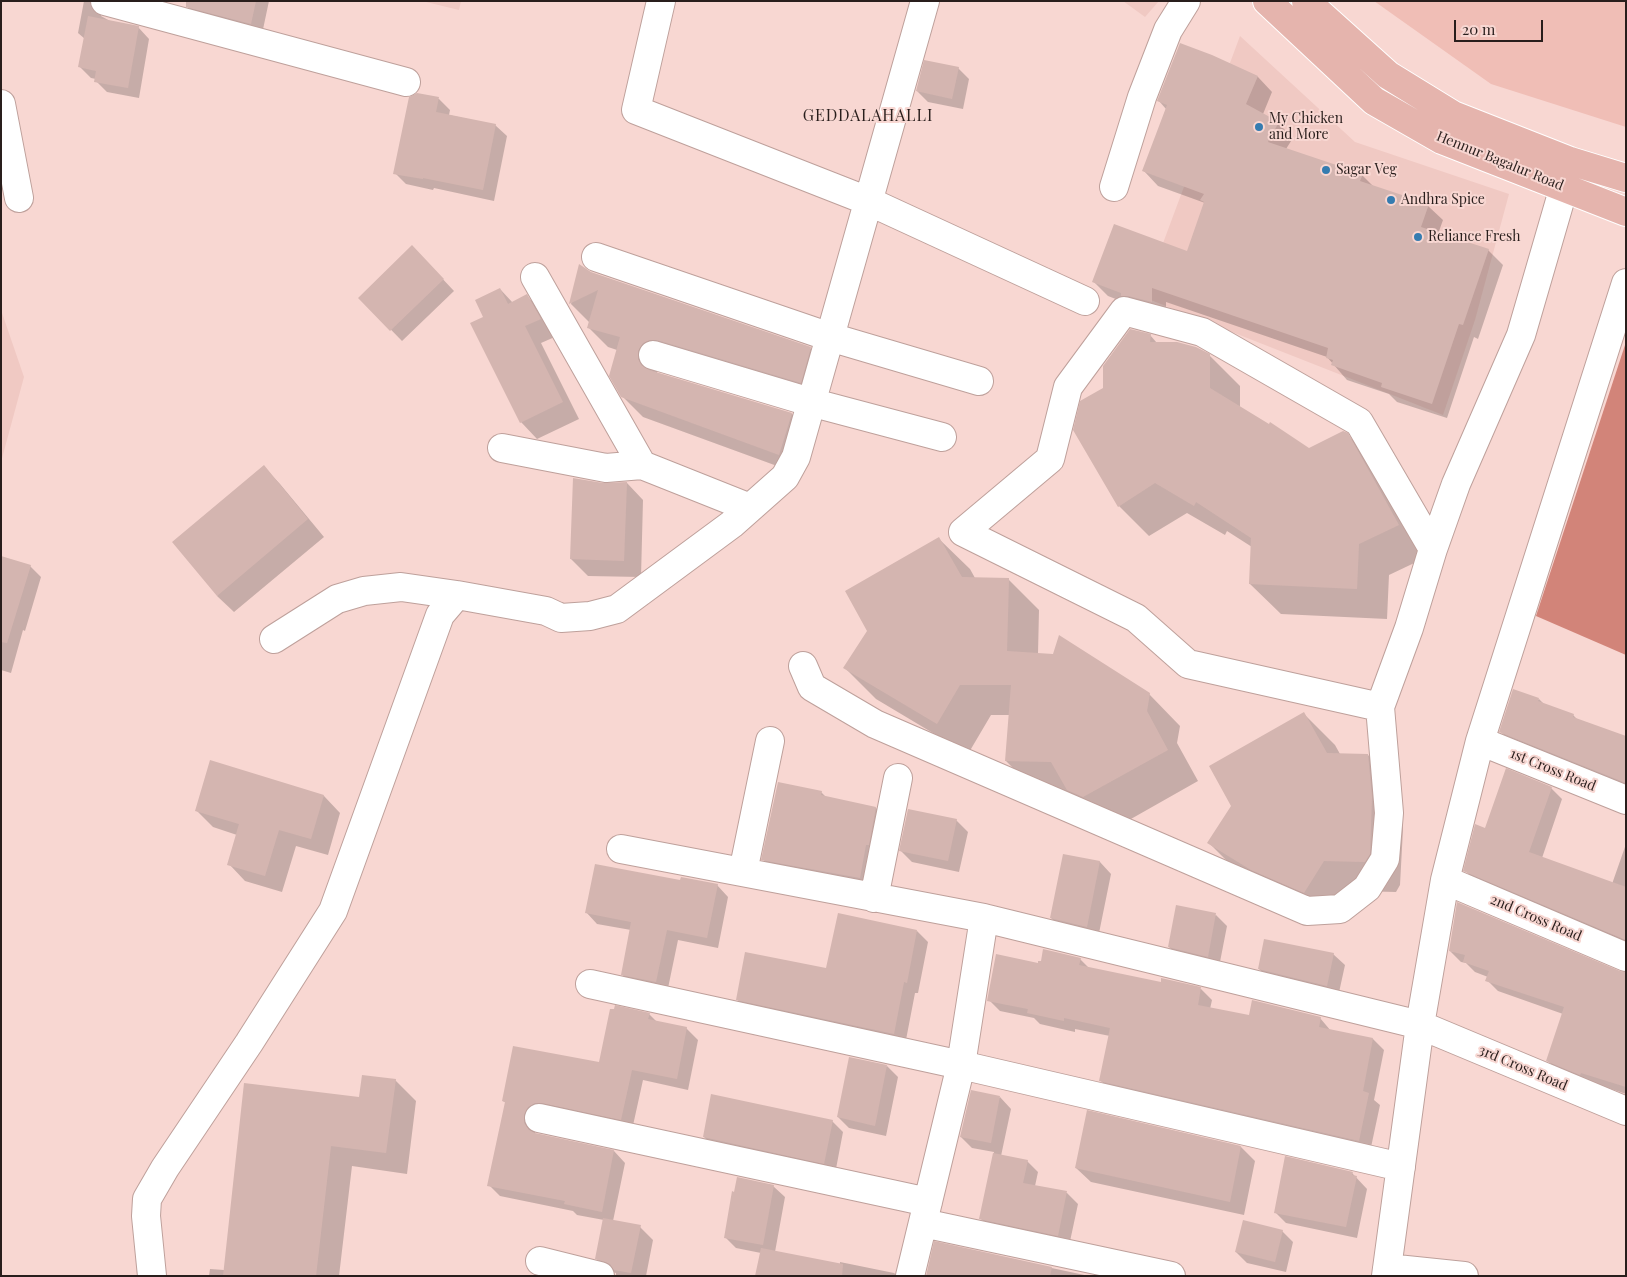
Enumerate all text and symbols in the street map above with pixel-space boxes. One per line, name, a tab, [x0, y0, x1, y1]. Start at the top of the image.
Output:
scale bar	[1457, 10, 1546, 42]
text: 20 m	[1462, 19, 1495, 39]
district label: GEDDALAHALLI	[801, 106, 935, 126]
place label: My Chicken and More	[1269, 111, 1343, 144]
marker: My Chicken and More	[1253, 121, 1265, 133]
street label: Hennur Bagalur Road	[1434, 128, 1566, 194]
place label: Sagar Veg	[1336, 162, 1397, 178]
marker: Sagar Veg	[1320, 164, 1332, 176]
place label: Andhra Spice	[1401, 192, 1485, 208]
marker: Andhra Spice	[1385, 194, 1397, 206]
place label: Reliance Fresh	[1428, 229, 1520, 245]
marker: Reliance Fresh	[1412, 231, 1424, 243]
street label: 1st Cross Road	[1508, 745, 1598, 795]
street label: 2nd Cross Road	[1488, 891, 1584, 945]
street label: 3rd Cross Road	[1476, 1042, 1570, 1094]

